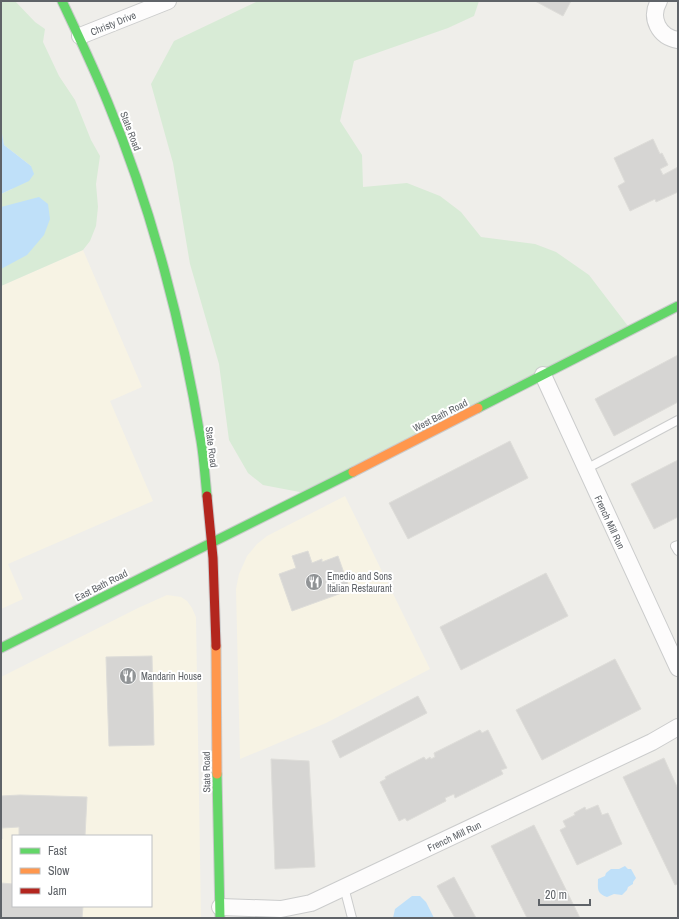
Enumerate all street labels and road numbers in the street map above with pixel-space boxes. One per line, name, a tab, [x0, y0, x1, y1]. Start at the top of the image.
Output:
street label: Christy Drive	[89, 8, 138, 38]
street label: State Road	[117, 110, 144, 153]
street label: West Bath Road	[411, 396, 470, 435]
street label: State Road	[203, 426, 220, 468]
street label: French Mill Run	[591, 493, 628, 551]
street label: East Bath Road	[73, 567, 130, 604]
street label: State Road	[200, 751, 213, 793]
street label: French Mill Run	[425, 818, 483, 855]

